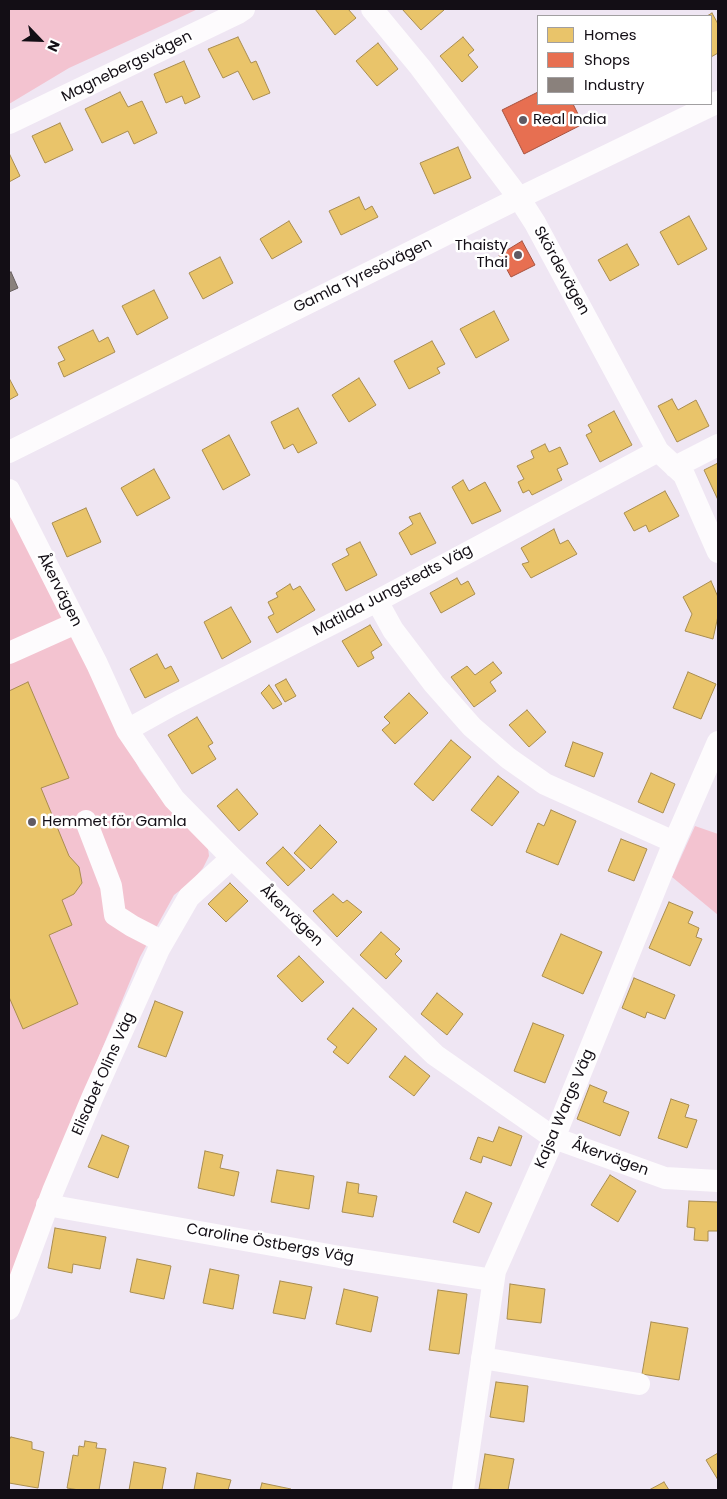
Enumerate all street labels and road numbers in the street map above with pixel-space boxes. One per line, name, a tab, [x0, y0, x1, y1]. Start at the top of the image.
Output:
street label: Magnebergsvägen	[59, 28, 195, 106]
street label: Skördevägen	[529, 223, 593, 319]
street label: Gamla Tyresövägen	[291, 235, 435, 317]
street label: Matilda Jungstedts Väg	[310, 541, 476, 641]
street label: Åkervägen	[33, 550, 85, 630]
street label: Åkervägen	[256, 882, 326, 950]
street label: Elisabet Olins Väg	[69, 1010, 139, 1138]
street label: Kajsa Wargs Väg	[532, 1047, 598, 1171]
street label: Åkervägen	[569, 1136, 651, 1180]
street label: Caroline Östbergs Väg	[185, 1220, 355, 1268]

